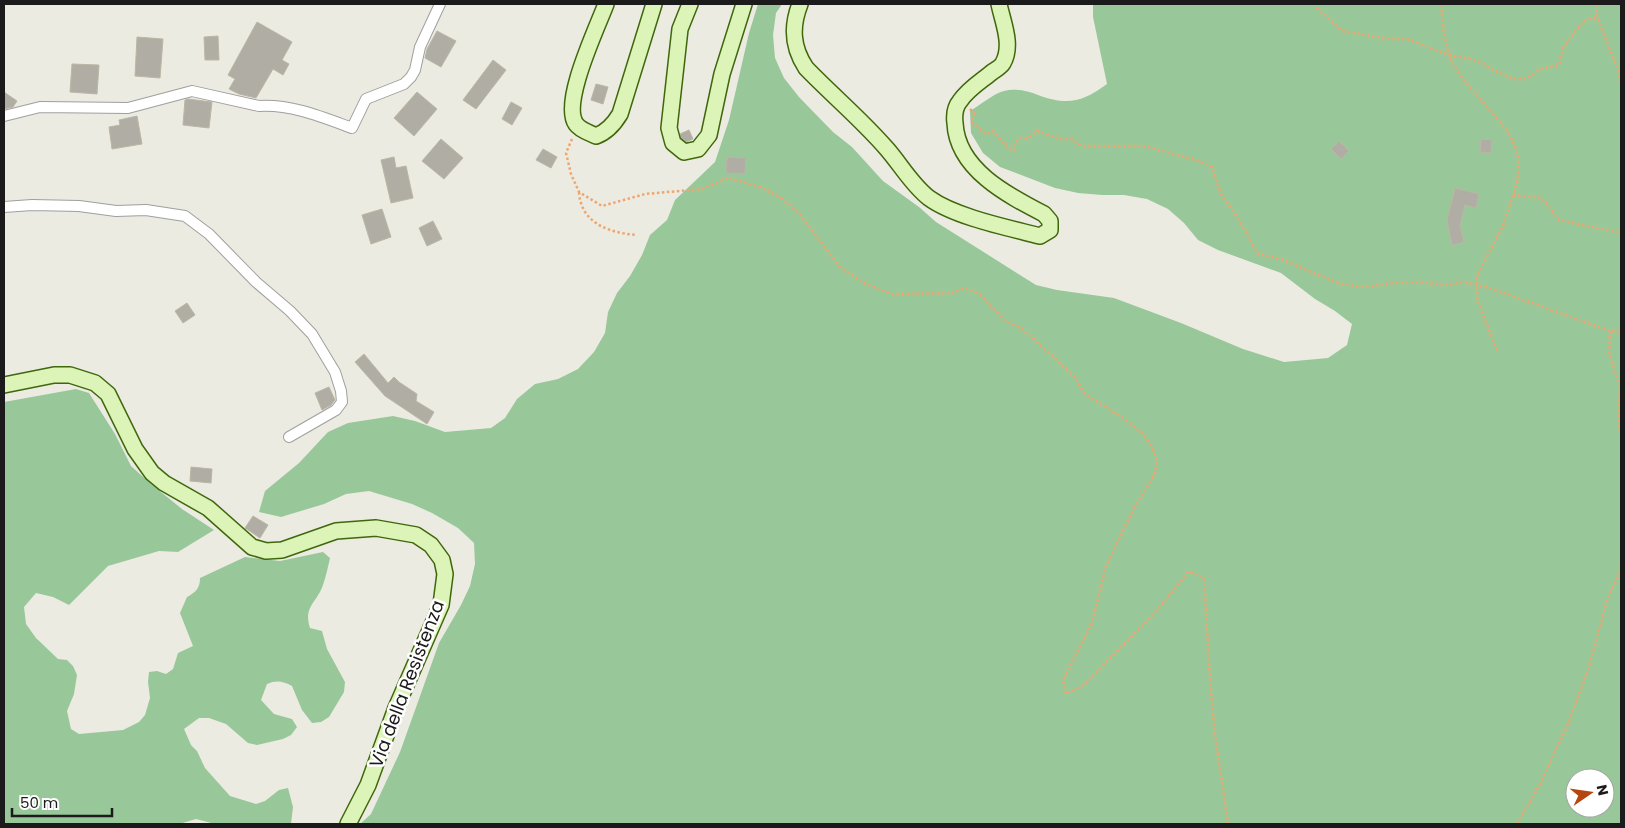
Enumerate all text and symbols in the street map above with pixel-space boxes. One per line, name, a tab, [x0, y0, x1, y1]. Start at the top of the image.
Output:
street label: Via della Resistenza	[363, 596, 450, 771]
north arrow	[1565, 768, 1615, 818]
text: N	[1592, 783, 1614, 797]
scale bar	[12, 786, 112, 818]
text: 50 m	[20, 792, 58, 813]

